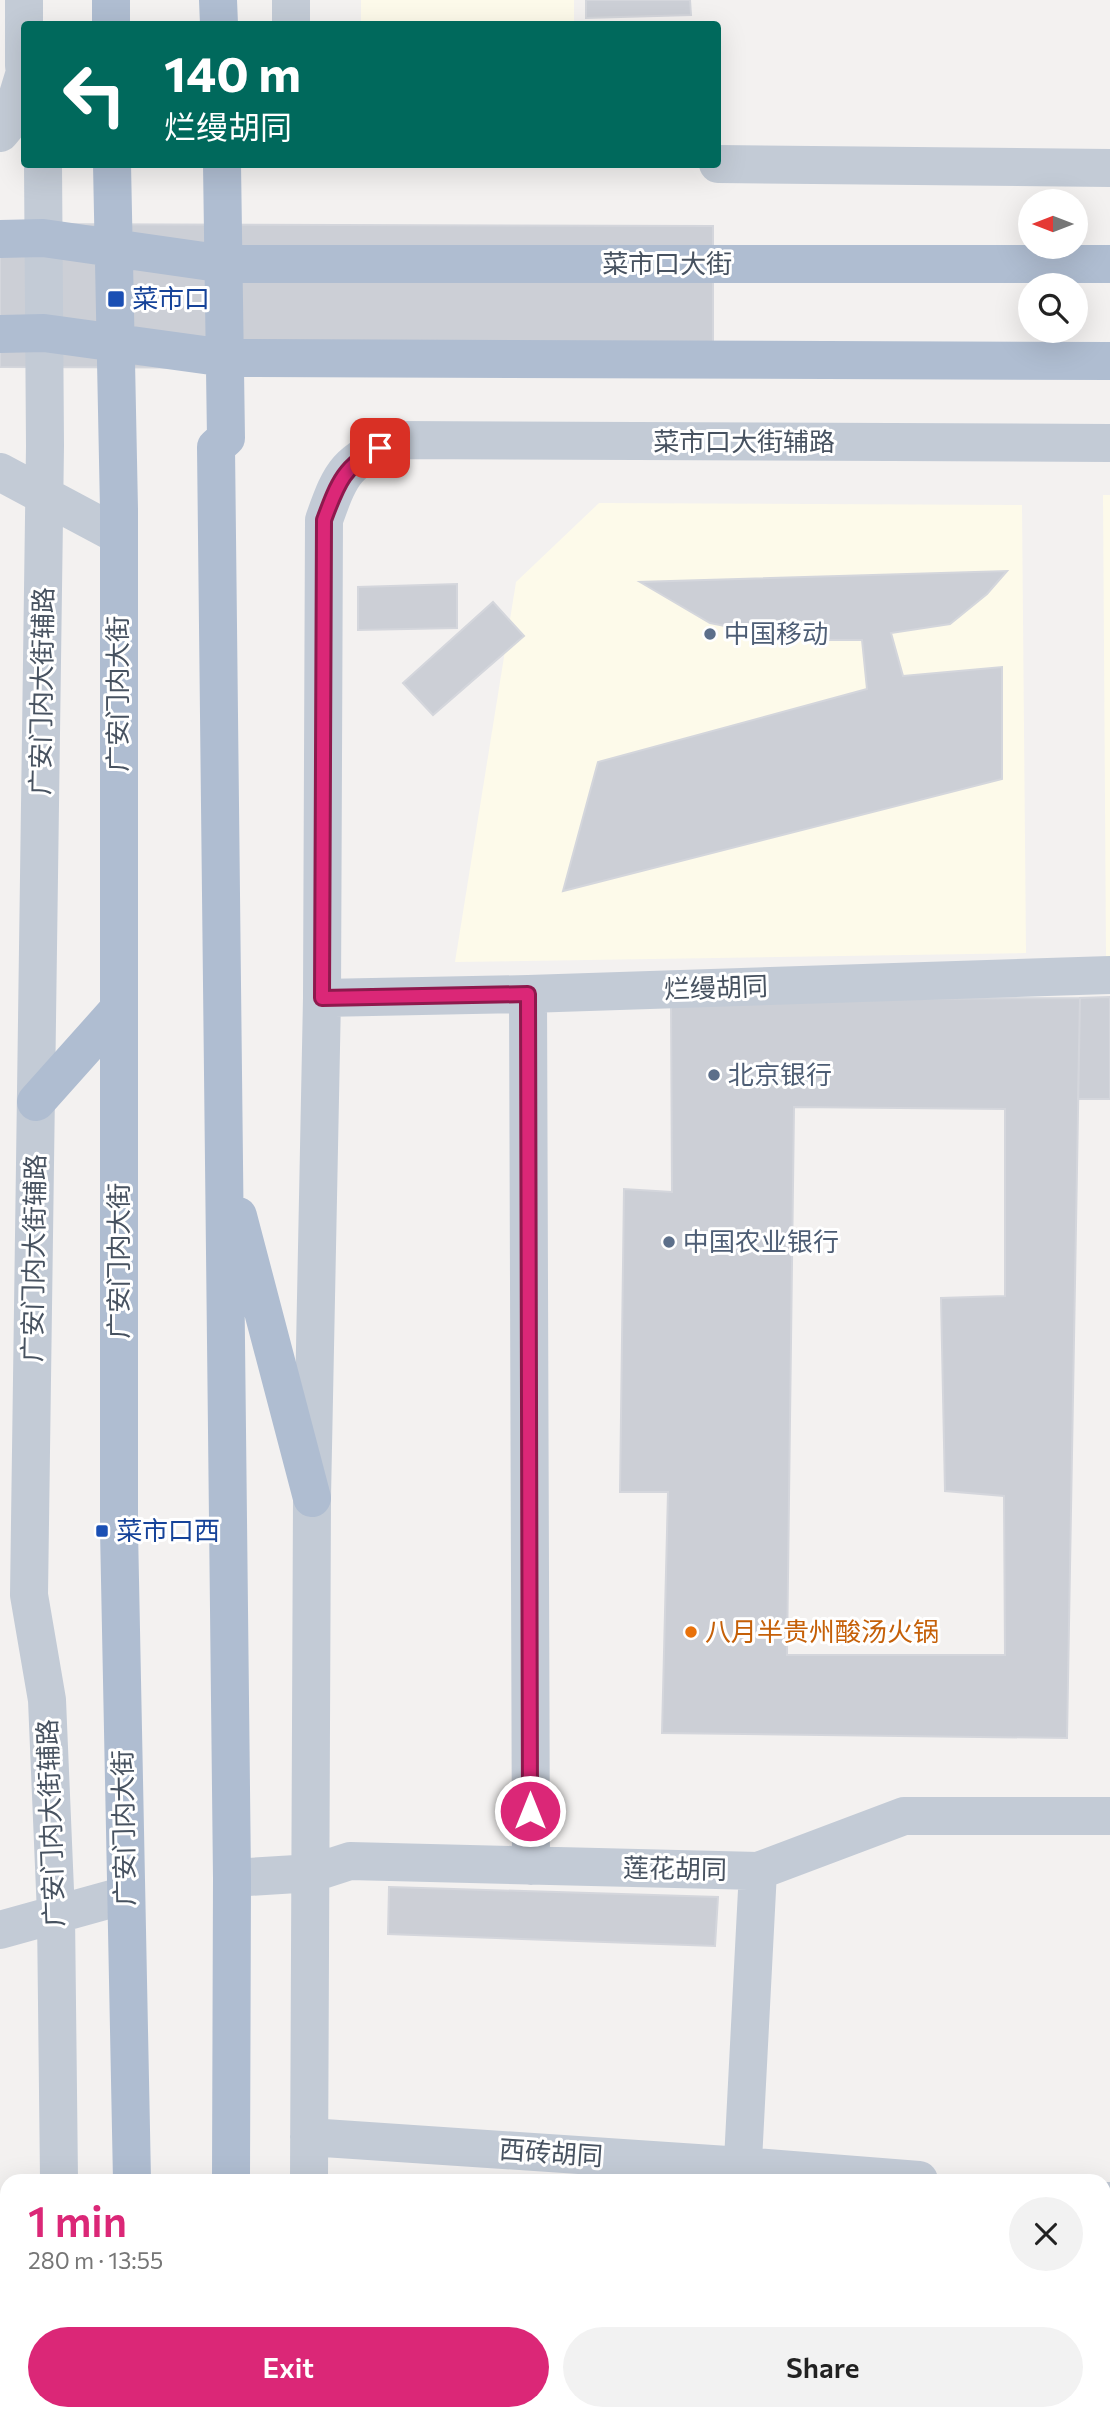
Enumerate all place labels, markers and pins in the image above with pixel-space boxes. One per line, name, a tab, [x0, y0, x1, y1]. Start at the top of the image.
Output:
place label: 菜市口	[132, 282, 210, 313]
marker: 菜市口	[106, 289, 126, 309]
pin	[350, 418, 410, 478]
place label: 中国移动	[724, 617, 828, 648]
marker: 中国移动	[702, 626, 718, 642]
place label: 北京银行	[728, 1058, 832, 1089]
marker: 北京银行	[706, 1067, 722, 1083]
place label: 中国农业银行	[683, 1225, 839, 1256]
marker: 中国农业银行	[661, 1234, 677, 1250]
place label: 菜市口西	[116, 1514, 220, 1545]
marker: 菜市口西	[94, 1523, 110, 1539]
place label: 八月半贵州酸汤火锅	[705, 1615, 939, 1646]
marker: 八月半贵州酸汤火锅	[683, 1624, 699, 1640]

